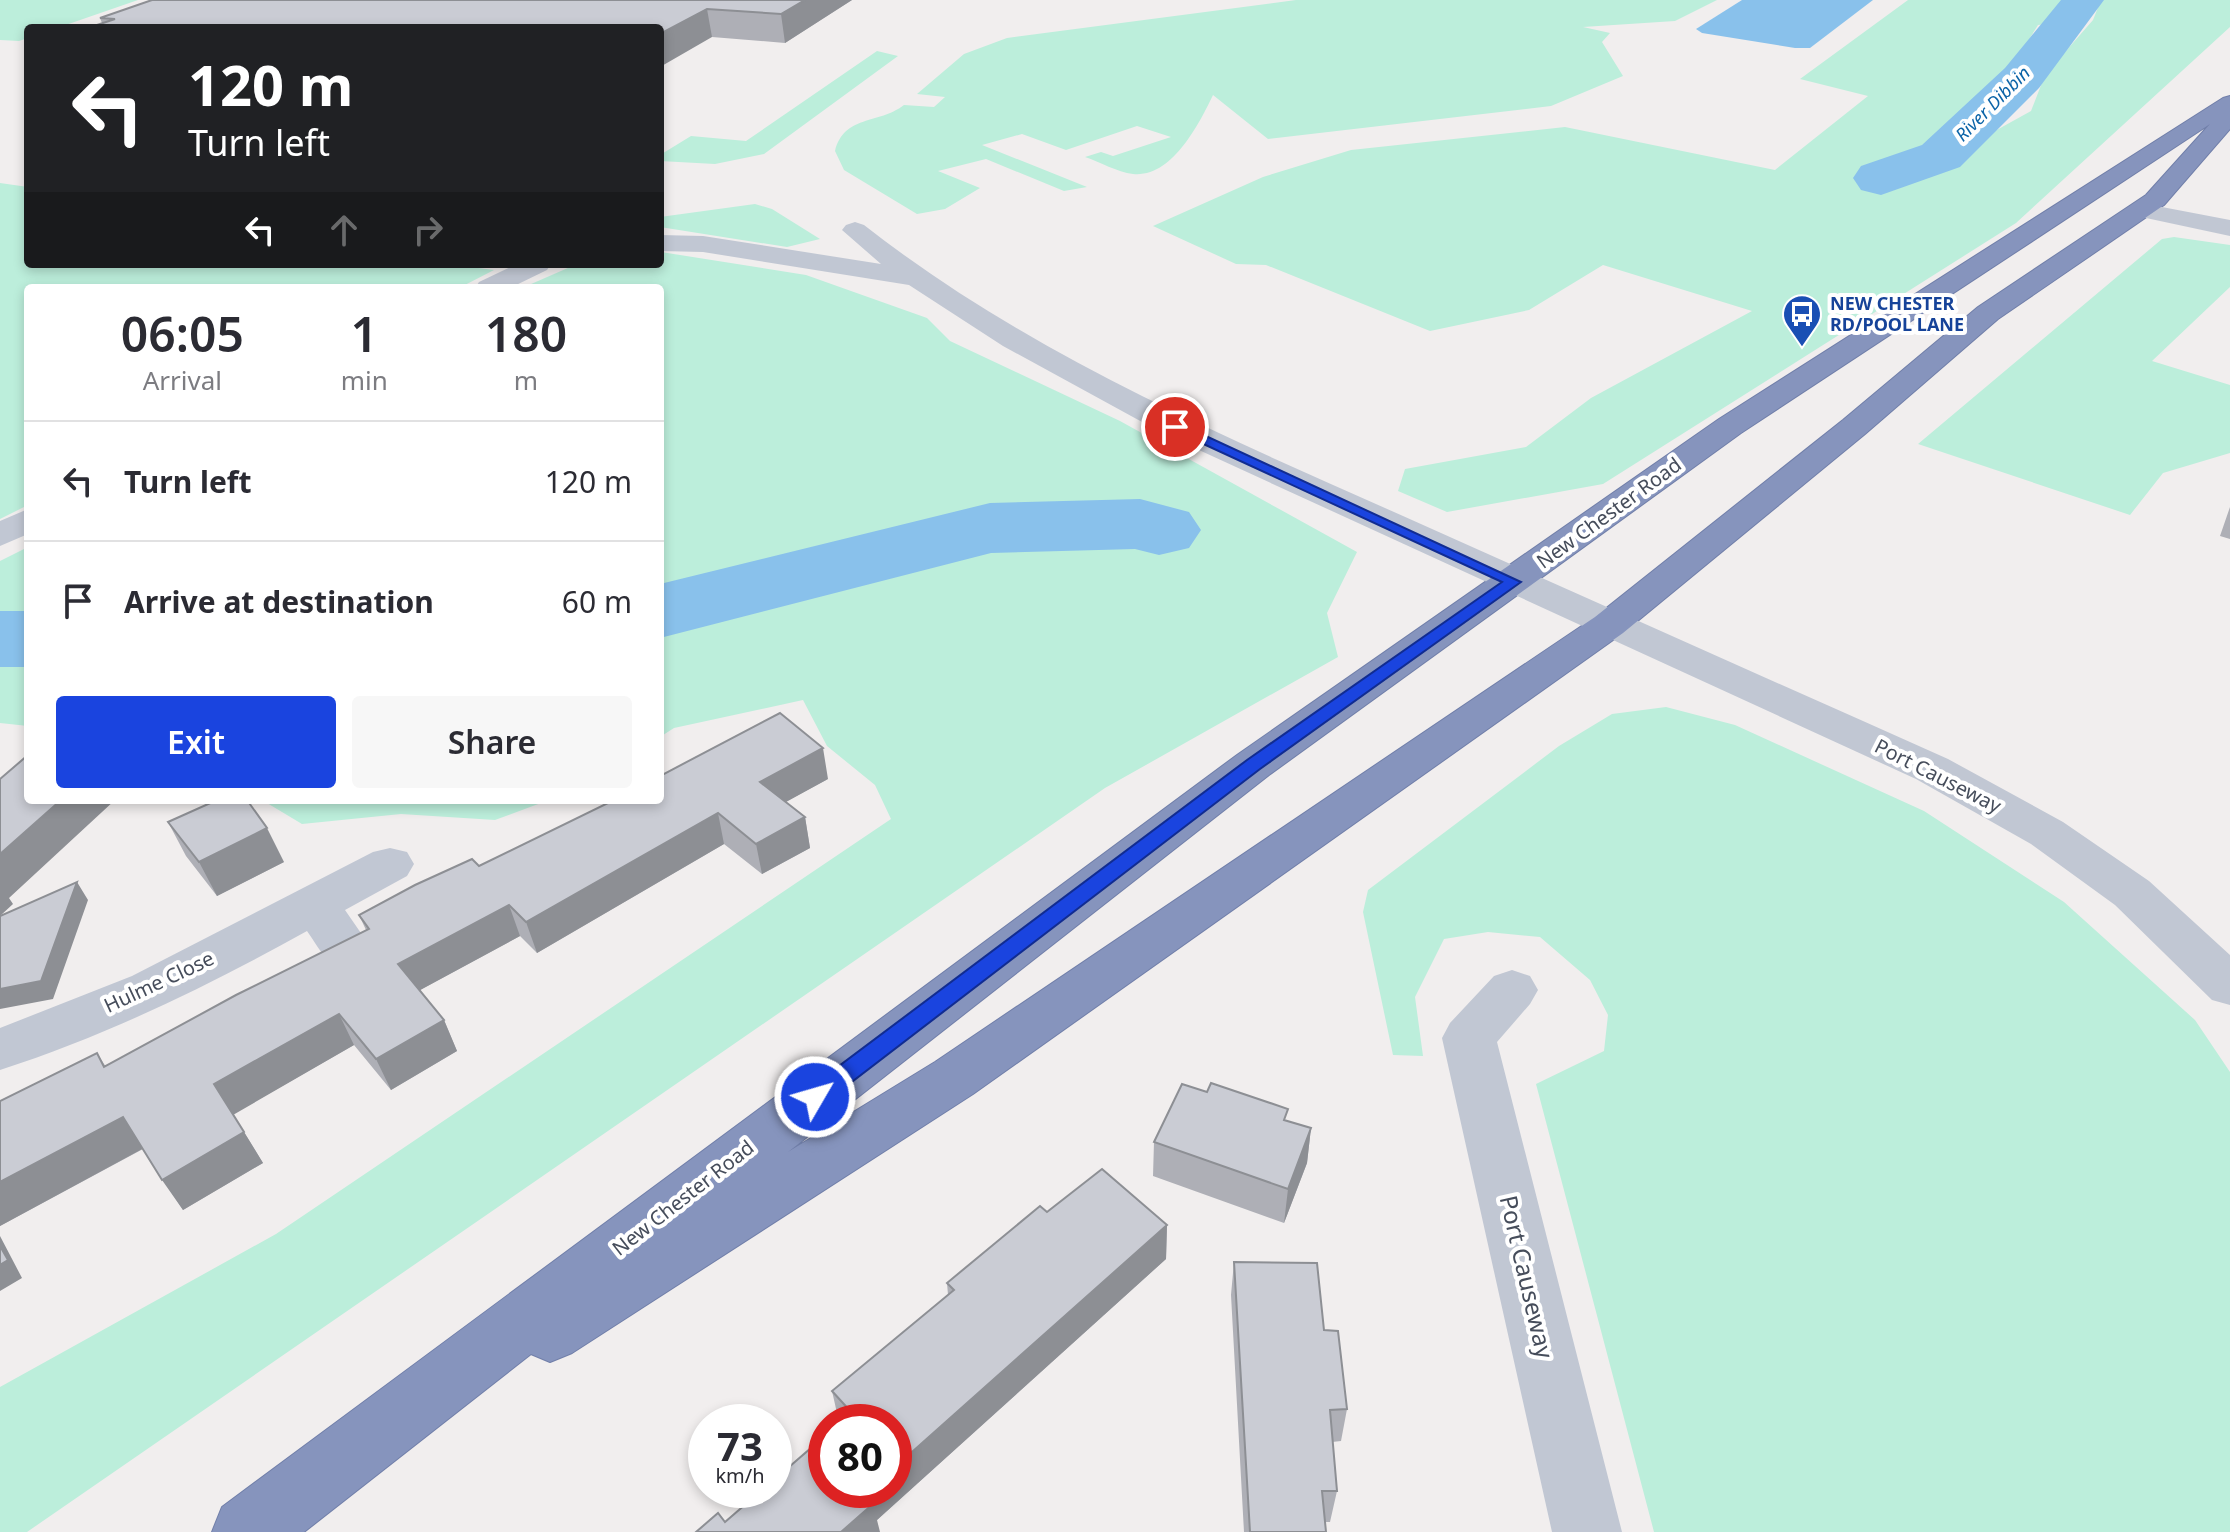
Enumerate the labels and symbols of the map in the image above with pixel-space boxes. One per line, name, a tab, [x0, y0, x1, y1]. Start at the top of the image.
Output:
water label: River Dibbin	[1950, 61, 2035, 146]
place label: NEW CHESTER RD/POOL LANE	[1830, 291, 1964, 336]
bus stop icon: NEW CHESTER RD/POOL LANE	[1781, 293, 1823, 348]
pin	[1141, 393, 1209, 461]
street label: New Chester Road	[1531, 451, 1687, 574]
street label: Port Causeway	[1870, 732, 2007, 819]
street label: Hulme Close	[99, 944, 218, 1019]
position arrow	[773, 1055, 857, 1139]
street label: New Chester Road	[606, 1134, 759, 1261]
street label: Port Causeway	[1493, 1192, 1562, 1362]
speed limit sign: 80	[808, 1404, 912, 1508]

